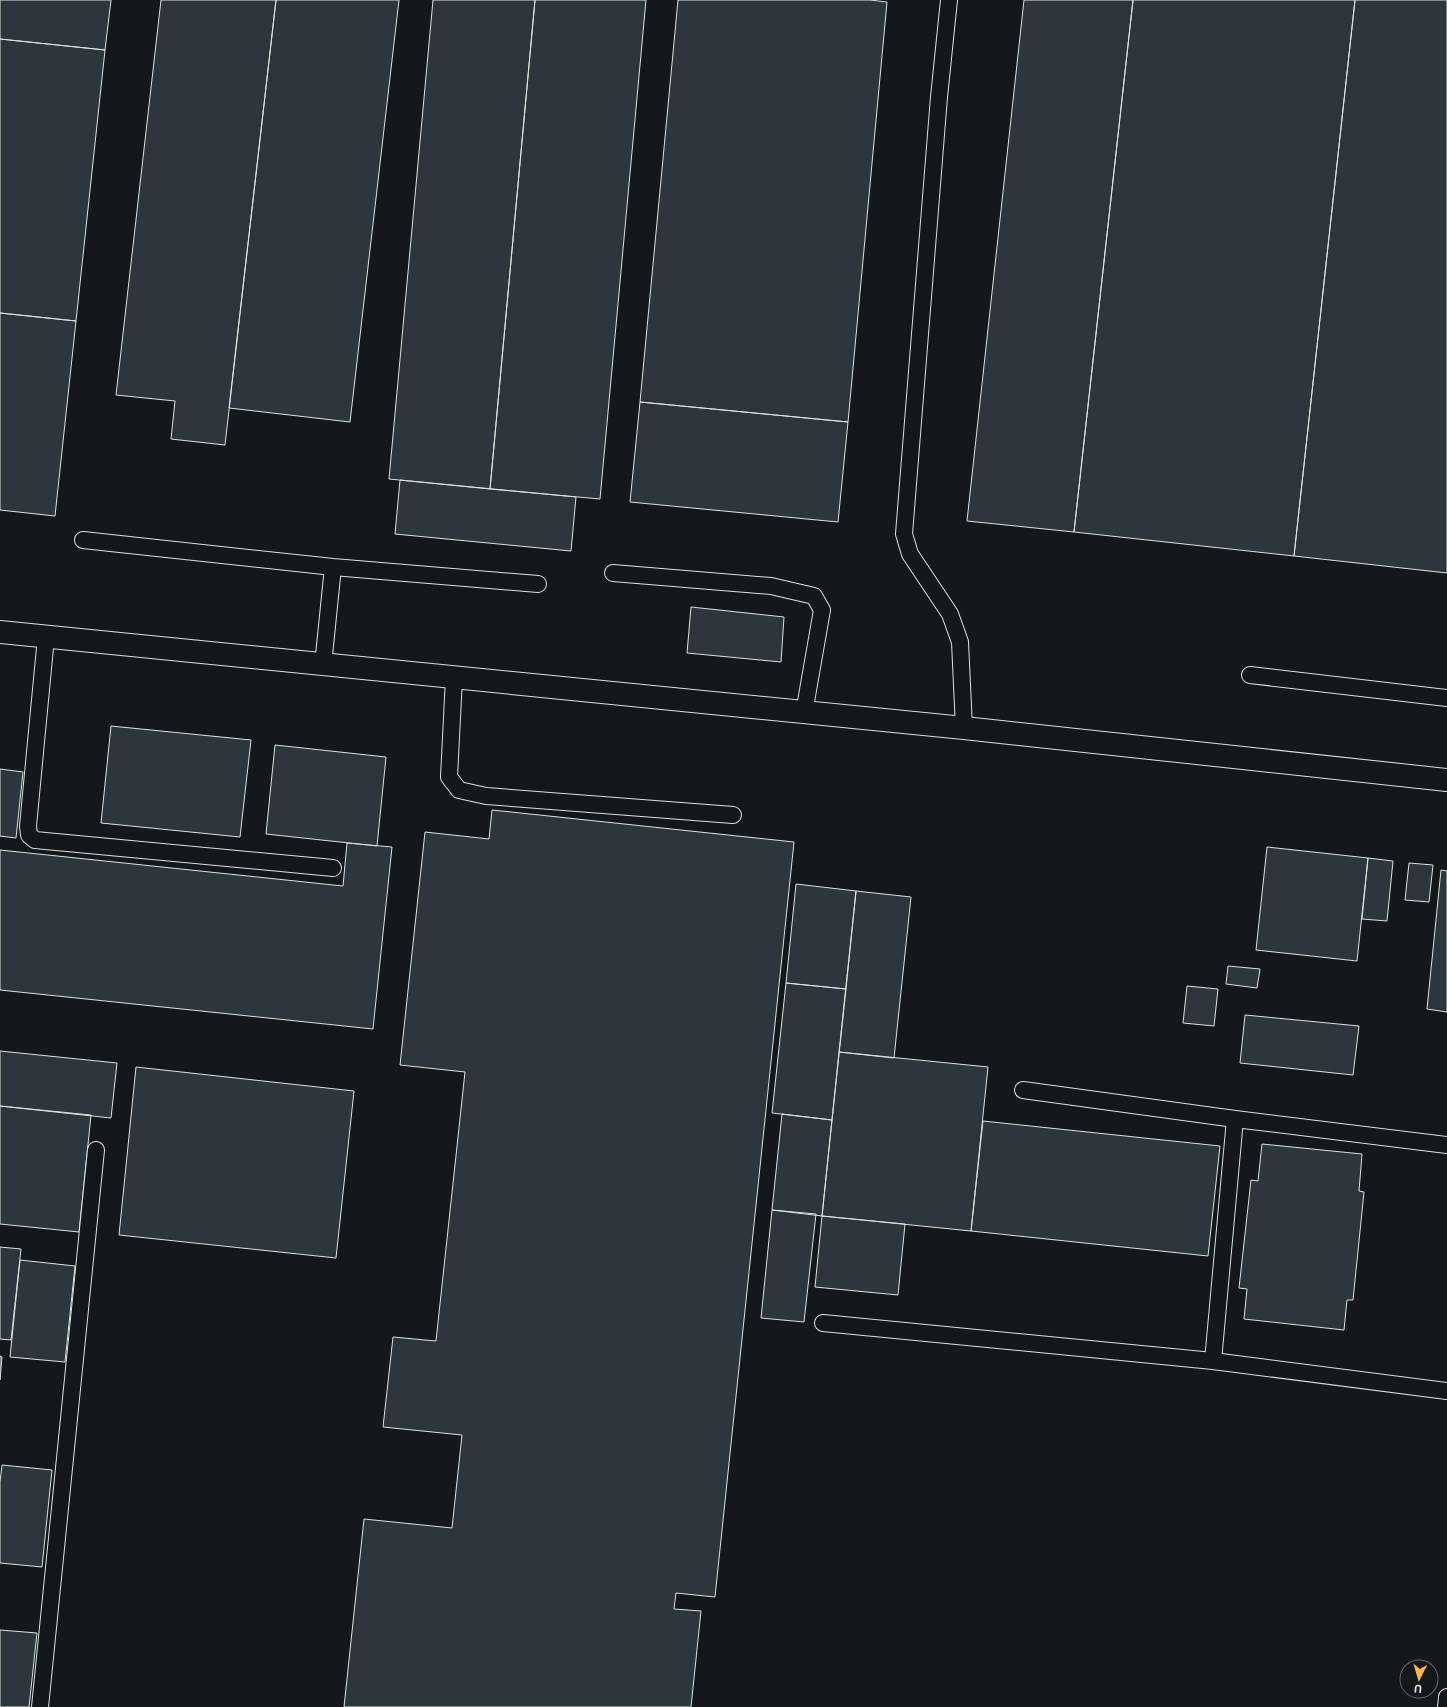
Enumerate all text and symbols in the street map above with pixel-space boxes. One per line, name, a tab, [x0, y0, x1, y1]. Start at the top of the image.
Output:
north arrow	[1399, 1659, 1439, 1699]
text: U	[1413, 1682, 1423, 1697]

